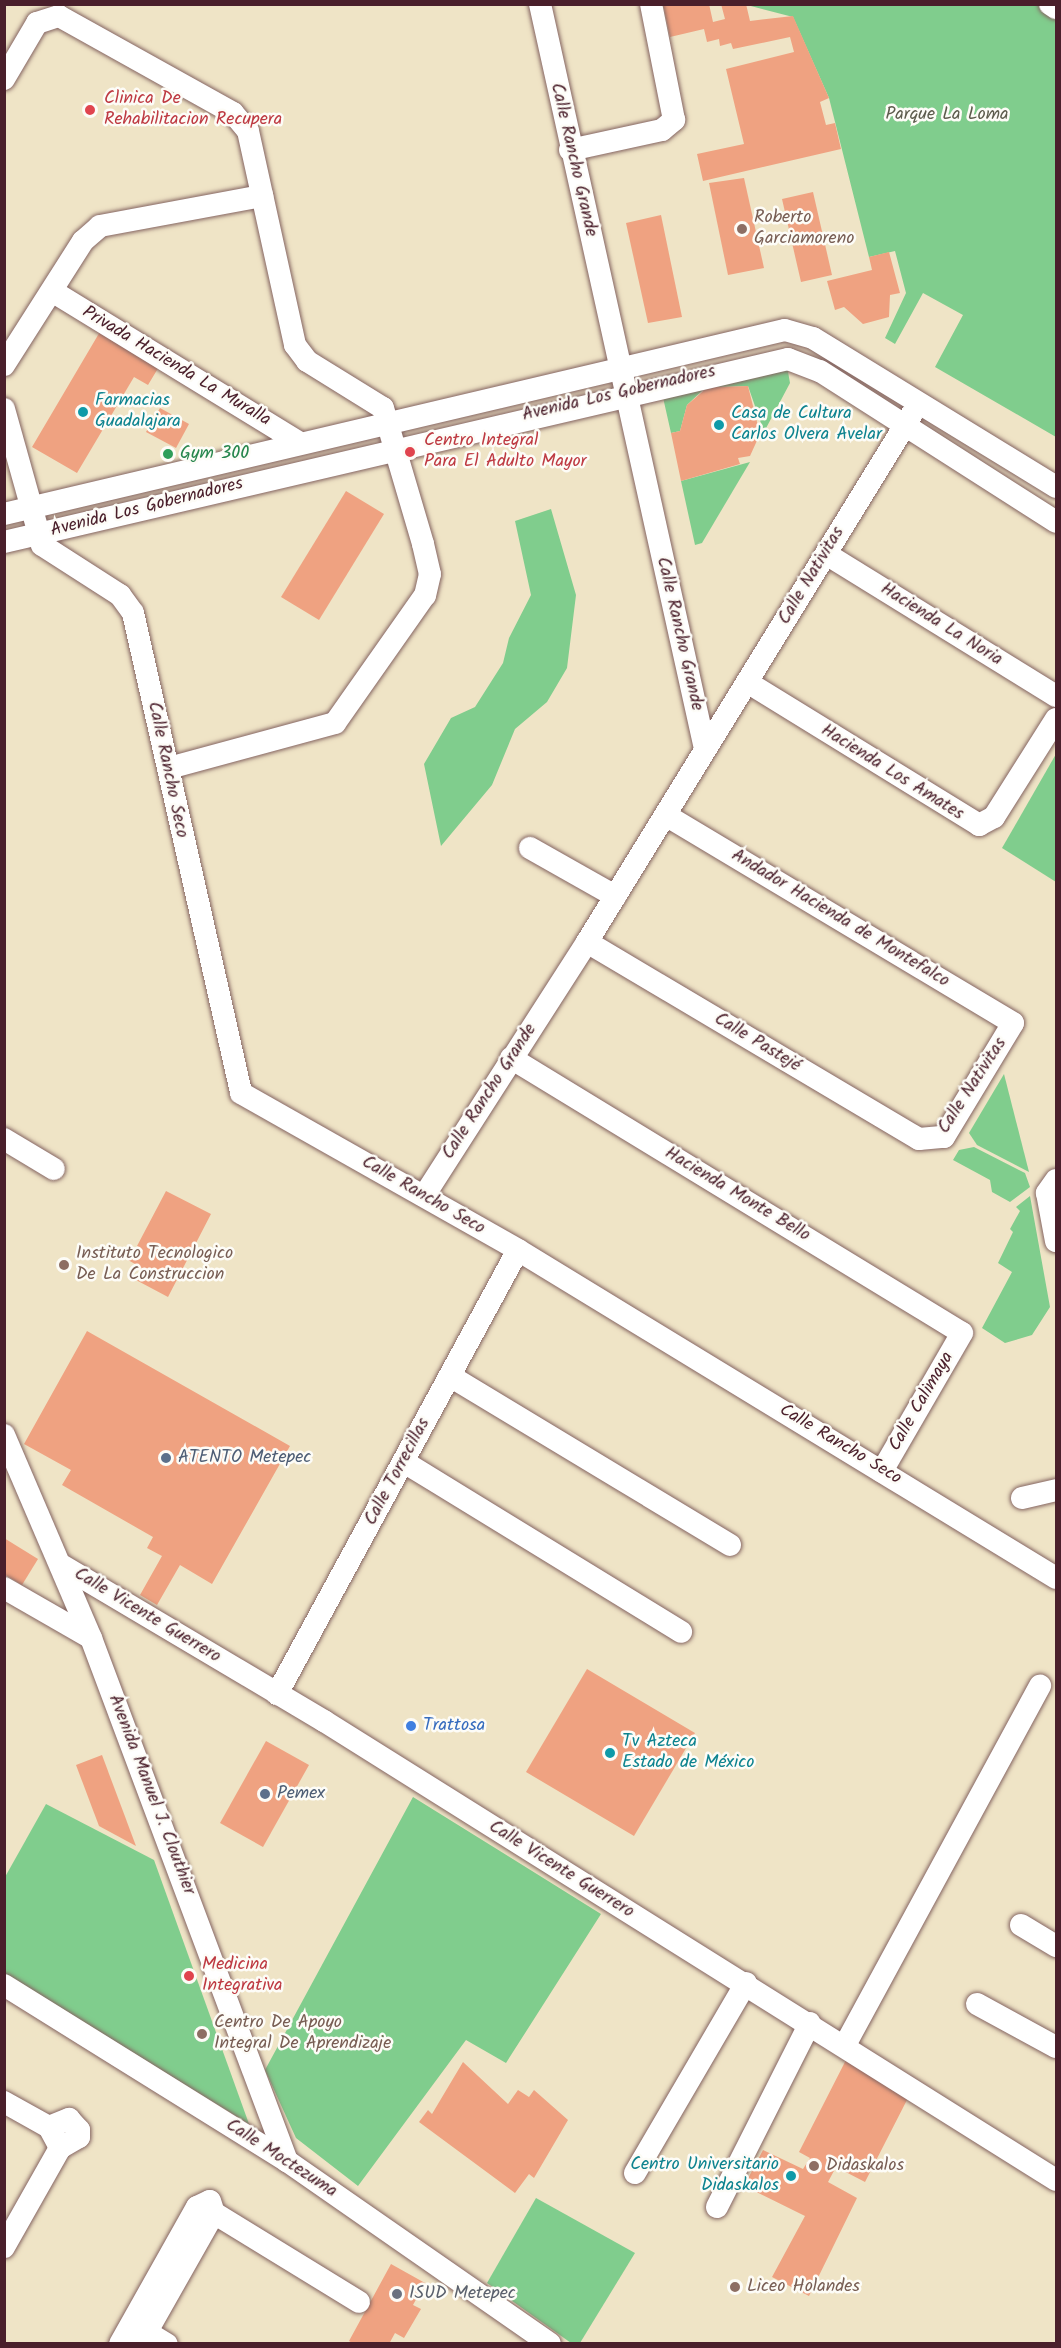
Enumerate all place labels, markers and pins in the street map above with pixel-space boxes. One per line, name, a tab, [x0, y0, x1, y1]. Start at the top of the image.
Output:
place label: Clinica De Rehabilitacion Recupera	[104, 89, 282, 132]
marker: Clinica De Rehabilitacion Recupera	[81, 101, 99, 119]
place label: Roberto Garciamoreno	[754, 208, 854, 250]
marker: Roberto Garciamoreno	[735, 222, 749, 236]
place label: Farmacias Guadalajara	[95, 391, 181, 434]
place label: Casa de Cultura Carlos Olvera Avelar	[731, 404, 882, 446]
marker: Farmacias Guadalajara	[76, 405, 90, 419]
marker: Casa de Cultura Carlos Olvera Avelar	[712, 418, 726, 432]
place label: Centro Integral Para El Adulto Mayor	[424, 431, 587, 474]
place label: Gym 300	[180, 443, 249, 465]
marker: Centro Integral Para El Adulto Mayor	[401, 443, 419, 461]
marker: Gym 300	[161, 447, 175, 461]
place label: Instituto Tecnologico De La Construccion	[76, 1244, 233, 1286]
marker: Instituto Tecnologico De La Construccion	[57, 1258, 71, 1272]
place label: ATENTO Metepec	[178, 1447, 311, 1469]
marker: ATENTO Metepec	[159, 1451, 173, 1465]
place label: Trattosa	[423, 1715, 485, 1737]
marker: Trattosa	[404, 1719, 418, 1733]
place label: Tv Azteca Estado de México	[622, 1732, 754, 1774]
marker: Tv Azteca Estado de México	[603, 1746, 617, 1760]
place label: Pemex	[277, 1783, 325, 1805]
marker: Pemex	[258, 1787, 272, 1801]
place label: Medicina Integrativa	[202, 1955, 282, 1998]
marker: Medicina Integrativa	[180, 1967, 198, 1985]
place label: Centro De Apoyo Integral De Aprendizaje	[214, 2013, 391, 2056]
marker: Centro De Apoyo Integral De Aprendizaje	[195, 2027, 209, 2041]
place label: Centro Universitario Didaskalos	[630, 2155, 779, 2198]
place label: Didaskalos	[826, 2155, 904, 2177]
marker: Didaskalos	[807, 2159, 821, 2173]
marker: Centro Universitario Didaskalos	[784, 2169, 798, 2183]
place label: Liceo Holandes	[747, 2276, 860, 2298]
marker: Liceo Holandes	[728, 2280, 742, 2294]
place label: ISUD Metepec	[409, 2283, 516, 2305]
marker: ISUD Metepec	[390, 2287, 404, 2301]

